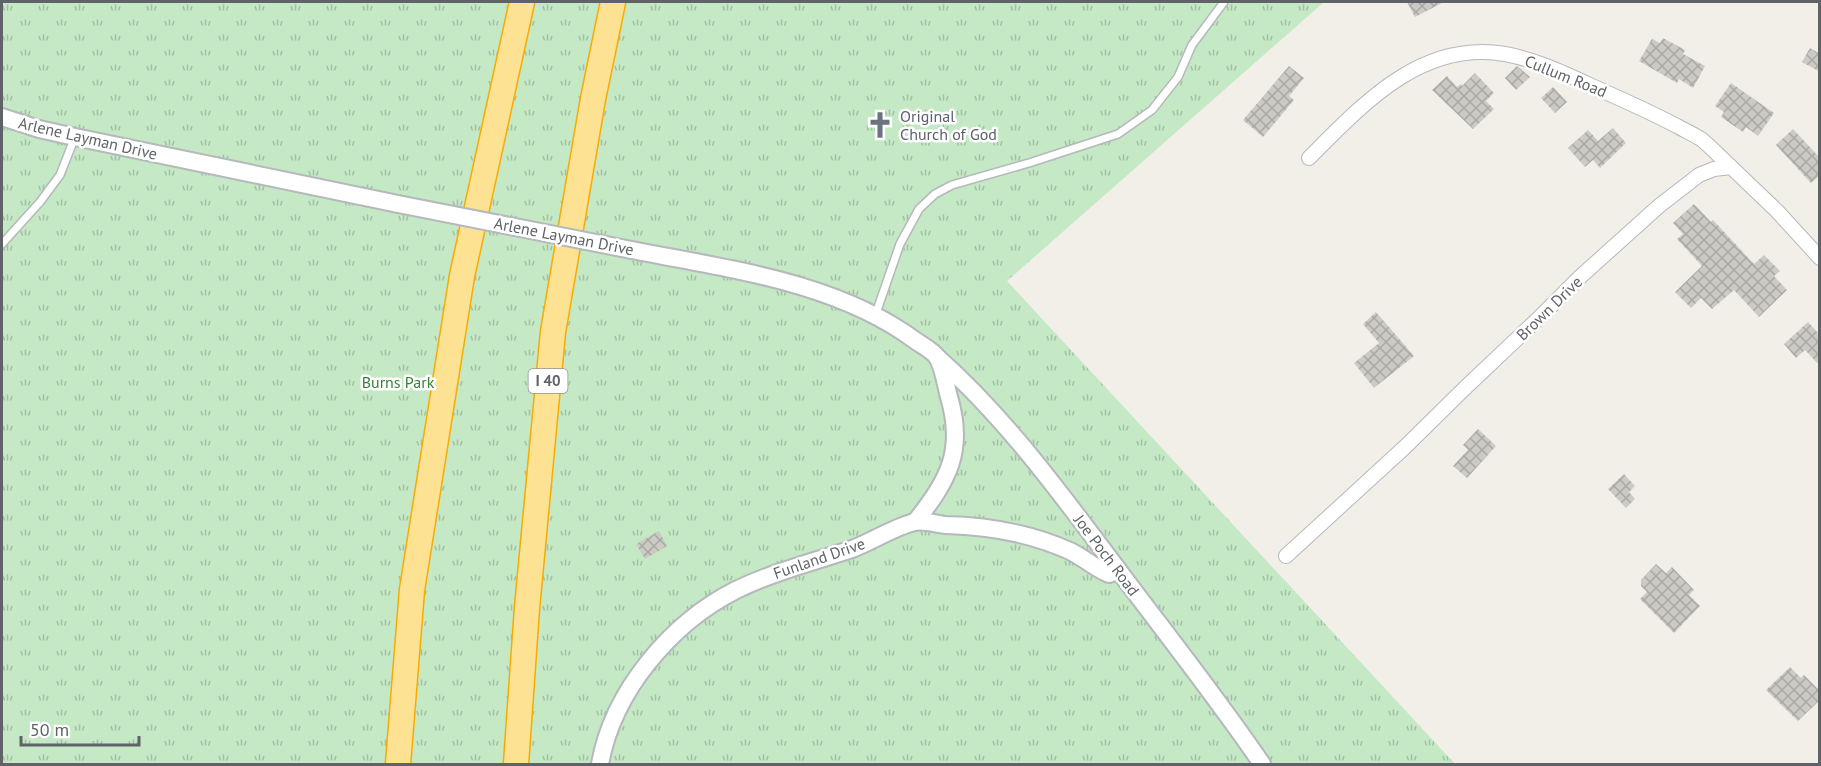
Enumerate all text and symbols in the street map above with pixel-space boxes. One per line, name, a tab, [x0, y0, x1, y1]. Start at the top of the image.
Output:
street label: Cullum Road	[1522, 51, 1610, 101]
place label: Original Church of God	[900, 106, 997, 144]
church icon: Original Church of God	[865, 110, 895, 140]
street label: Arlene Layman Drive	[17, 112, 159, 164]
street label: Arlene Layman Drive	[492, 213, 636, 259]
street label: Brown Drive	[1512, 272, 1586, 344]
road number: I 40	[528, 369, 568, 393]
park label: Burns Park	[362, 372, 435, 392]
street label: Joe Poch Road	[1069, 510, 1144, 600]
street label: Funland Drive	[770, 533, 868, 583]
scale bar	[21, 709, 140, 747]
text: 50 m	[30, 718, 69, 741]

